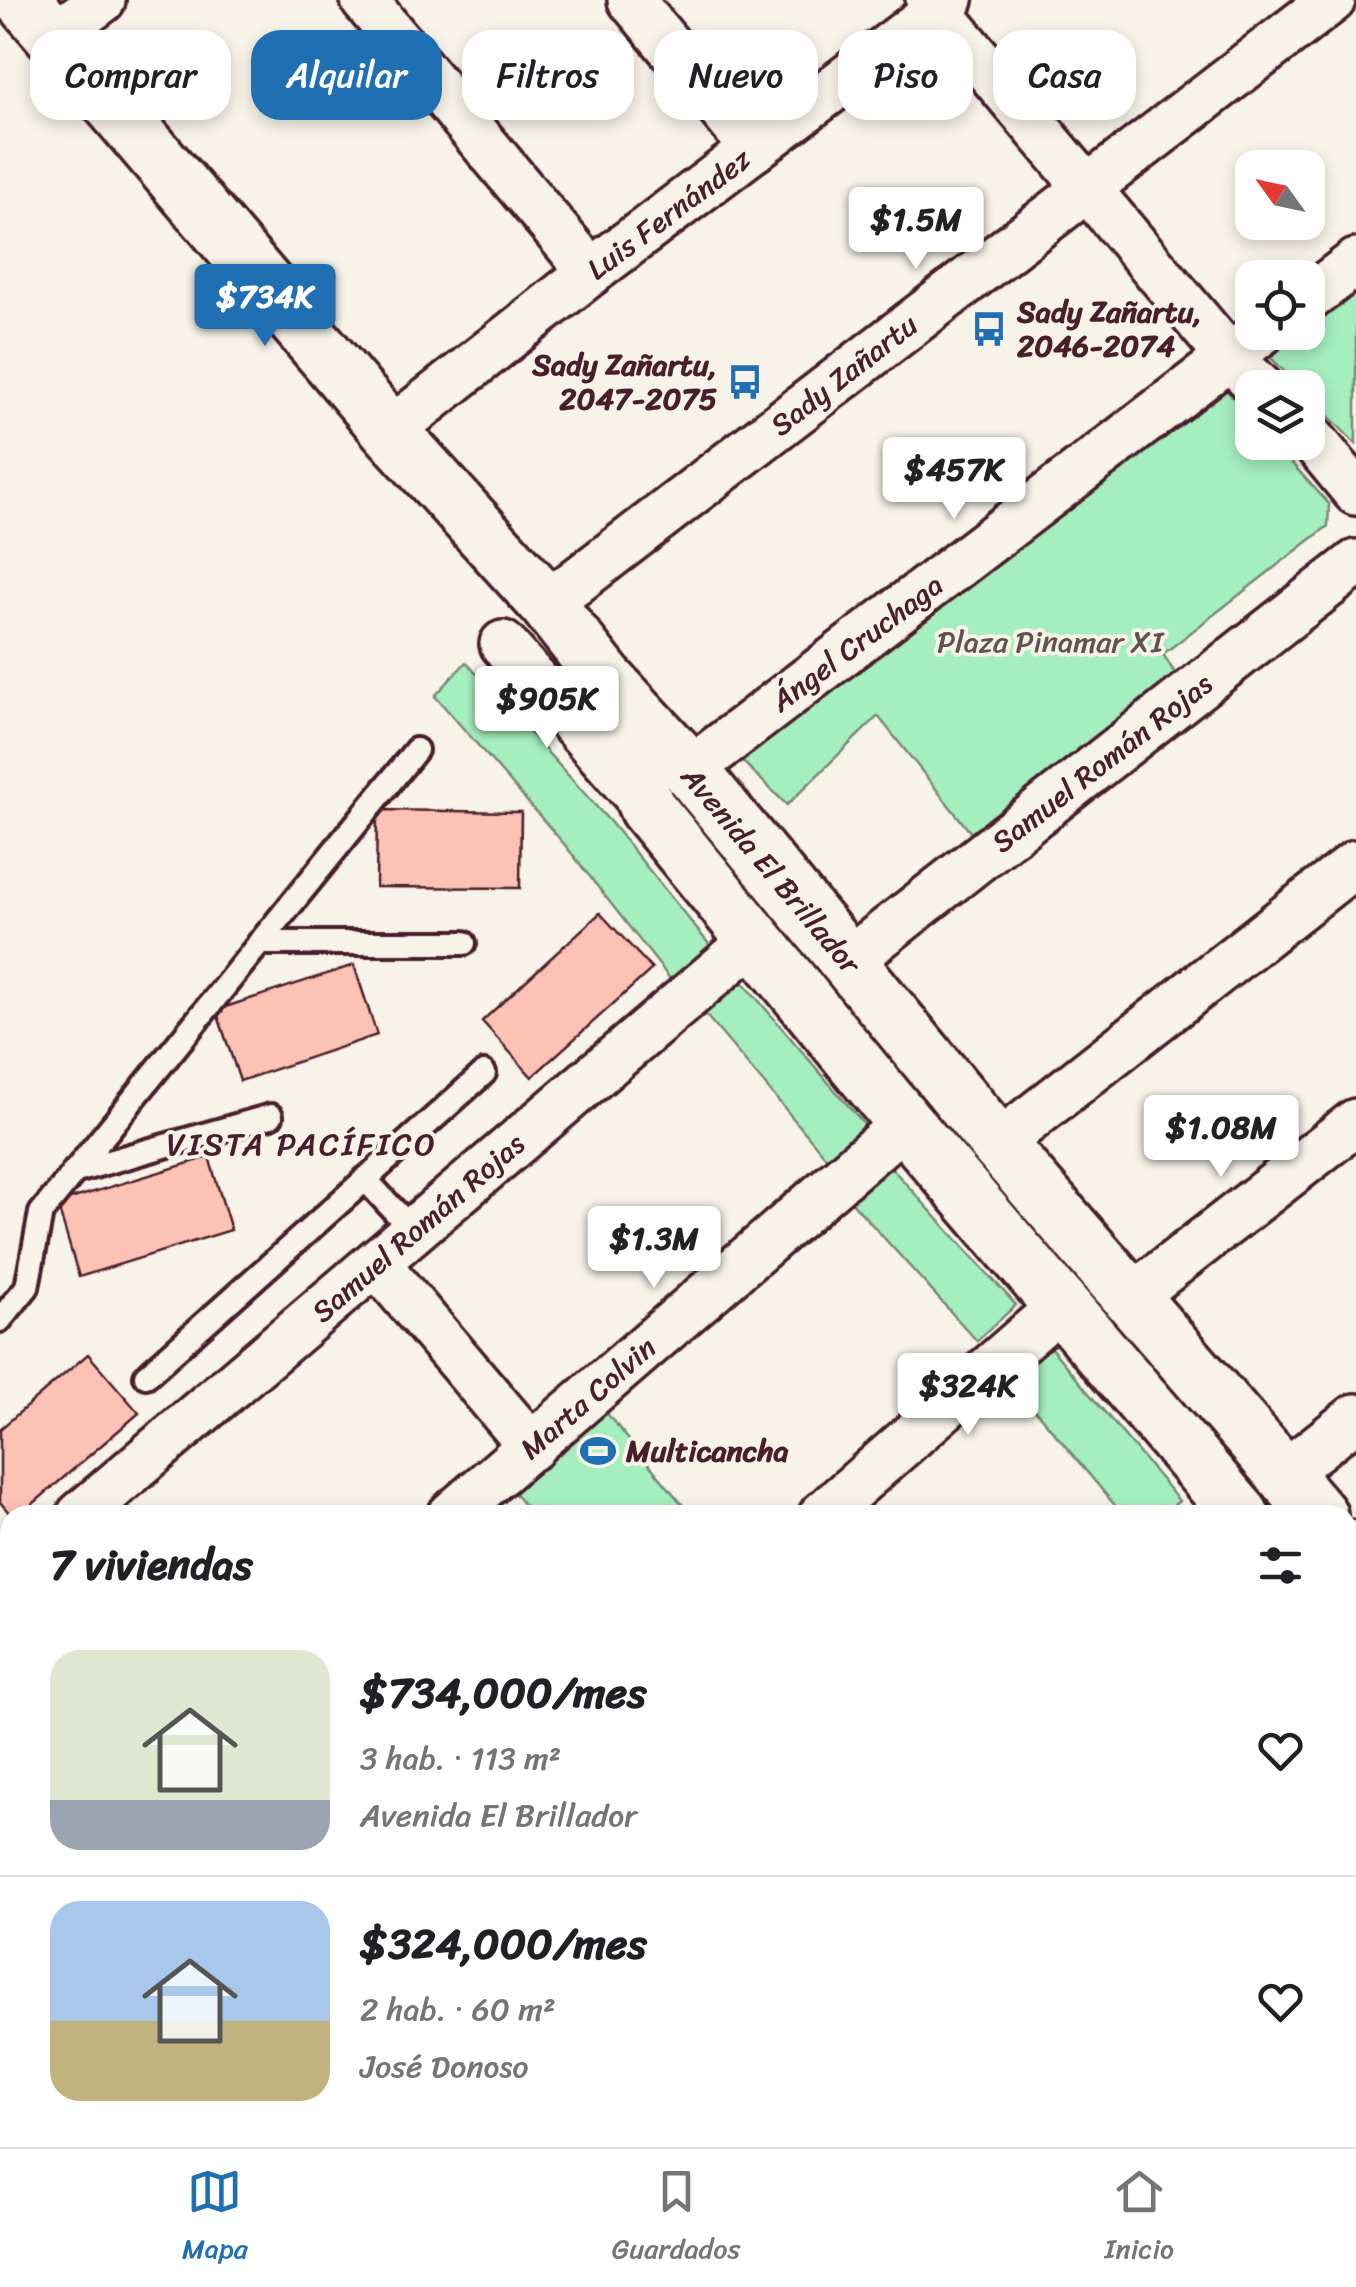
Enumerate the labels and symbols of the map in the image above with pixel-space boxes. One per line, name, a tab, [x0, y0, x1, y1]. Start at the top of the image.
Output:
street label: Luis Fernández	[575, 133, 764, 295]
north arrow	[1235, 150, 1325, 240]
pin: $1.5M	[846, 187, 986, 272]
pin: $734K	[195, 264, 335, 349]
place label: Sady Zañartu, 2046-2074	[1016, 285, 1202, 373]
street label: Sady Zañartu	[758, 299, 930, 451]
bus stop icon: Sady Zañartu, 2046-2074	[970, 310, 1008, 348]
place label: Sady Zañartu, 2047-2075	[531, 338, 717, 426]
bus stop icon: Sady Zañartu, 2047-2075	[726, 363, 764, 401]
pin: $457K	[884, 437, 1024, 522]
street label: Ángel Cruchaga	[758, 559, 955, 727]
park label: Plaza Pinamar XI	[937, 615, 1165, 669]
street label: Samuel Román Rojas	[979, 658, 1226, 867]
pin: $905K	[477, 666, 617, 751]
street label: Avenida El Brillador	[666, 752, 876, 988]
pin: $1.08M	[1140, 1095, 1302, 1180]
district label: VISTA PACÍFICO	[166, 1116, 438, 1173]
street label: Samuel Román Rojas	[298, 1119, 538, 1337]
pin: $1.3M	[584, 1206, 724, 1291]
street label: Marta Colvin	[507, 1322, 669, 1474]
pin: $324K	[898, 1353, 1038, 1438]
place label: Multicancha	[625, 1424, 788, 1478]
sports icon: Multicancha	[579, 1432, 617, 1470]

